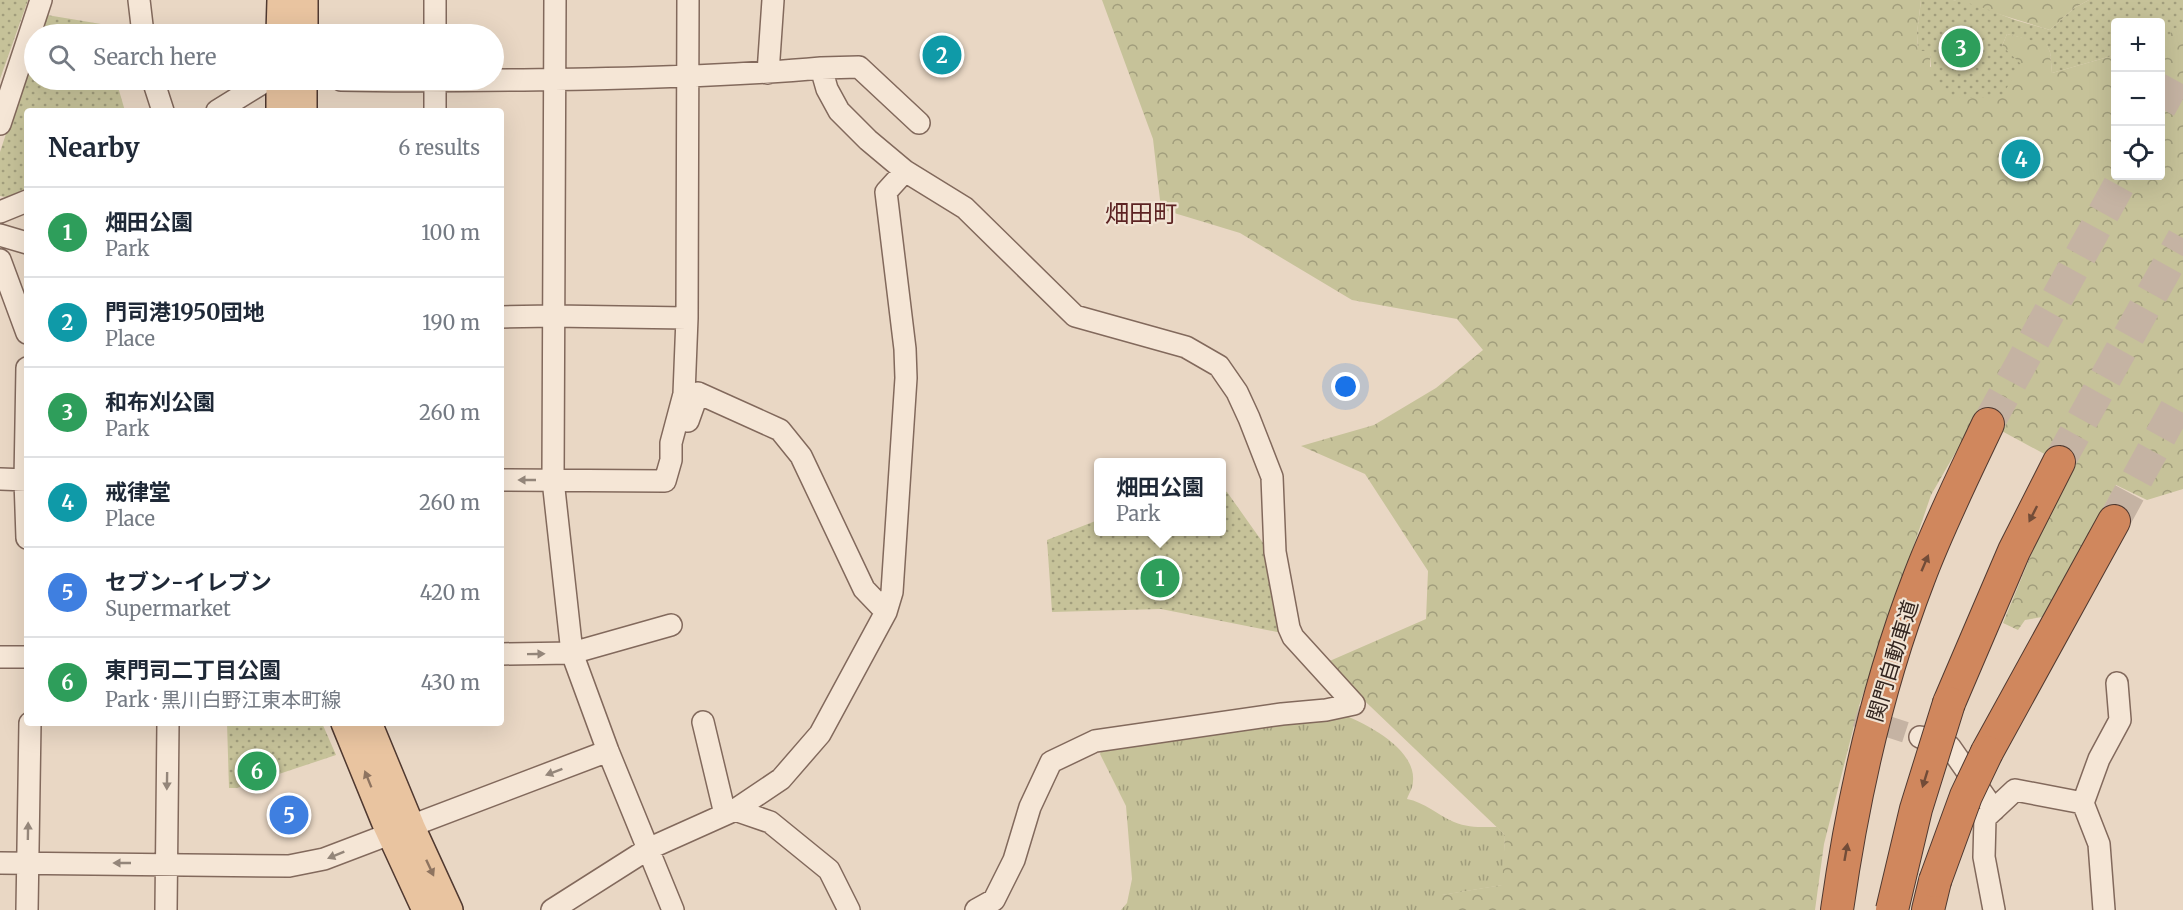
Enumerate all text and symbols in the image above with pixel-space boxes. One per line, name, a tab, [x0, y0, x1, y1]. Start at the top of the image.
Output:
map controls	[2111, 18, 2165, 180]
button: +	[2111, 18, 2165, 72]
search box	[24, 24, 504, 90]
pin: 3	[1942, 26, 1980, 70]
pin: 2	[922, 32, 962, 78]
icon: search	[45, 41, 78, 74]
text: Search here	[93, 43, 216, 71]
button: −	[2111, 72, 2165, 126]
button: locate	[2111, 126, 2165, 180]
text: Nearby	[48, 131, 140, 164]
text: 6 results	[398, 135, 480, 160]
pin: 4	[2002, 136, 2040, 182]
district label: 畑田町	[1105, 198, 1177, 229]
text: 畑田公園	[105, 208, 193, 236]
text: 1	[63, 220, 72, 245]
text: 100 m	[421, 220, 480, 245]
text: Park	[105, 236, 149, 261]
text: 門司港1950団地	[105, 298, 265, 326]
text: 2	[62, 310, 73, 335]
text: 190 m	[422, 310, 480, 335]
text: Place	[105, 326, 155, 351]
your location	[1331, 372, 1360, 401]
text: 和布刈公園	[105, 388, 215, 416]
text: 3	[62, 400, 73, 425]
text: 260 m	[419, 400, 480, 425]
text: Park	[105, 416, 149, 441]
popup	[1094, 458, 1226, 536]
text: 畑田公園	[1116, 473, 1204, 501]
one-way arrow	[518, 475, 537, 485]
text: 戒律堂	[105, 478, 171, 506]
text: 4	[61, 490, 74, 515]
text: 260 m	[419, 490, 480, 515]
text: Park	[1116, 501, 1160, 526]
text: Place	[105, 506, 155, 531]
one-way arrow	[2028, 506, 2037, 523]
one-way arrow	[1920, 554, 1930, 572]
pin: 1	[1140, 556, 1180, 600]
text: セブン-イレブン	[105, 568, 272, 596]
text: 5	[62, 580, 73, 605]
text: 420 m	[420, 580, 480, 605]
text: Supermarket	[105, 596, 231, 621]
street label: 関門自動車道	[1861, 597, 1924, 725]
one-way arrow	[527, 649, 546, 659]
text: 東門司二丁目公園	[105, 656, 281, 684]
text: 6	[61, 670, 74, 695]
text: 430 m	[421, 670, 480, 695]
text: Park · 黒川白野江東本町線	[105, 687, 341, 712]
pin: 6	[238, 748, 276, 794]
one-way arrow	[544, 767, 562, 777]
one-way arrow	[363, 770, 372, 788]
one-way arrow	[1920, 770, 1929, 788]
one-way arrow	[163, 772, 172, 791]
pin: 5	[270, 792, 308, 838]
one-way arrow	[23, 821, 33, 840]
one-way arrow	[1842, 843, 1851, 862]
one-way arrow	[327, 850, 345, 860]
one-way arrow	[112, 859, 131, 868]
one-way arrow	[425, 860, 434, 877]

